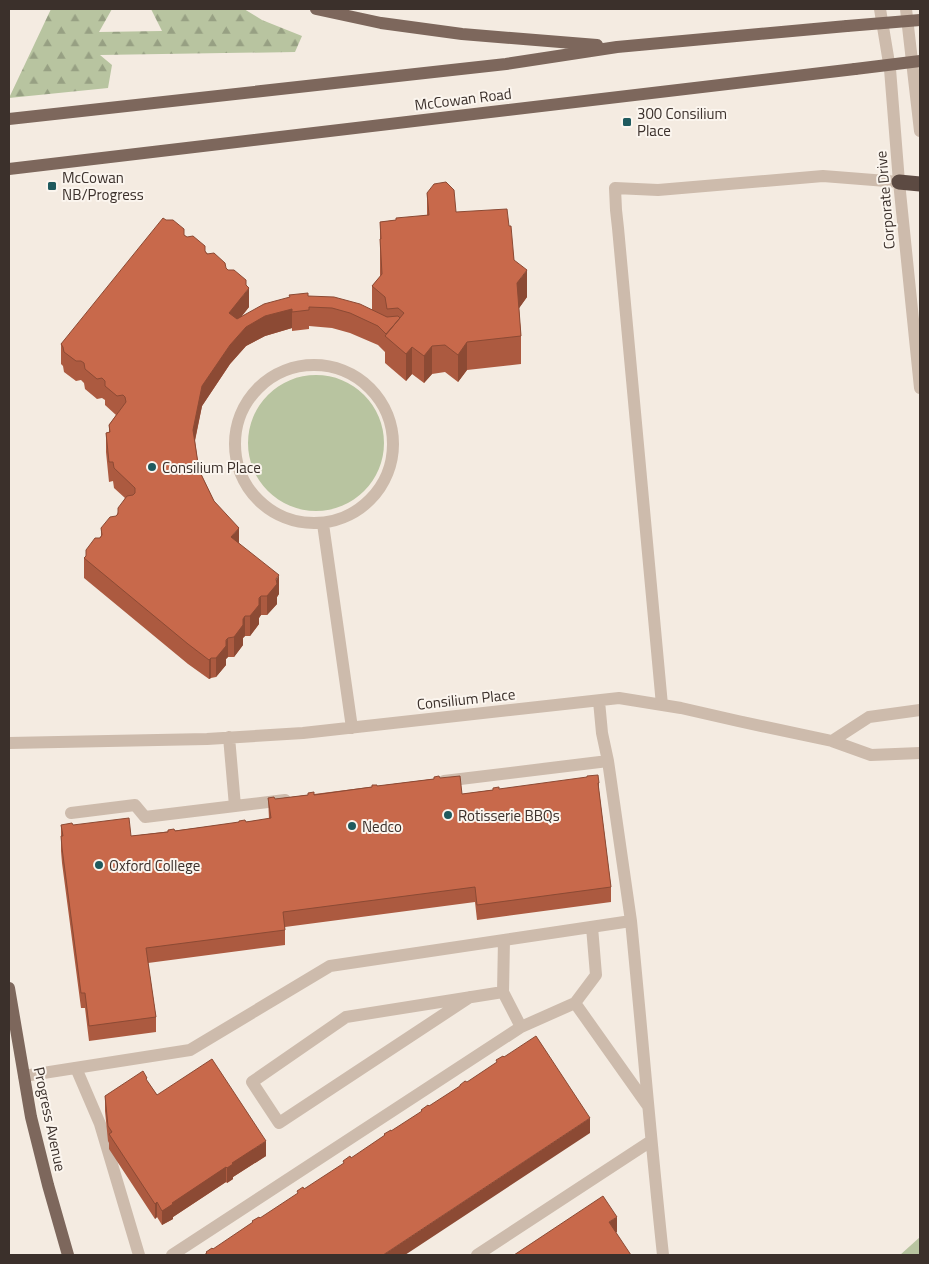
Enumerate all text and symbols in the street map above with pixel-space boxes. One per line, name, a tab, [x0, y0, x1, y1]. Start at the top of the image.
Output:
street label: McCowan Road	[413, 82, 513, 116]
place label: 300 Consilium Place	[637, 102, 727, 142]
marker: 300 Consilium Place	[621, 116, 633, 128]
street label: Corporate Drive	[869, 150, 901, 250]
place label: McCowan NB/Progress	[62, 166, 144, 206]
marker: McCowan NB/Progress	[46, 180, 58, 192]
place label: Consilium Place	[162, 456, 261, 479]
marker: Consilium Place	[146, 461, 158, 473]
street label: Consilium Place	[416, 682, 516, 716]
place label: Rotisserie BBQs	[458, 804, 560, 827]
marker: Rotisserie BBQs	[442, 809, 454, 821]
place label: Nedco	[362, 815, 402, 838]
marker: Nedco	[346, 820, 358, 832]
place label: Oxford College	[109, 854, 200, 877]
marker: Oxford College	[93, 859, 105, 871]
street label: Progress Avenue	[28, 1065, 72, 1173]

